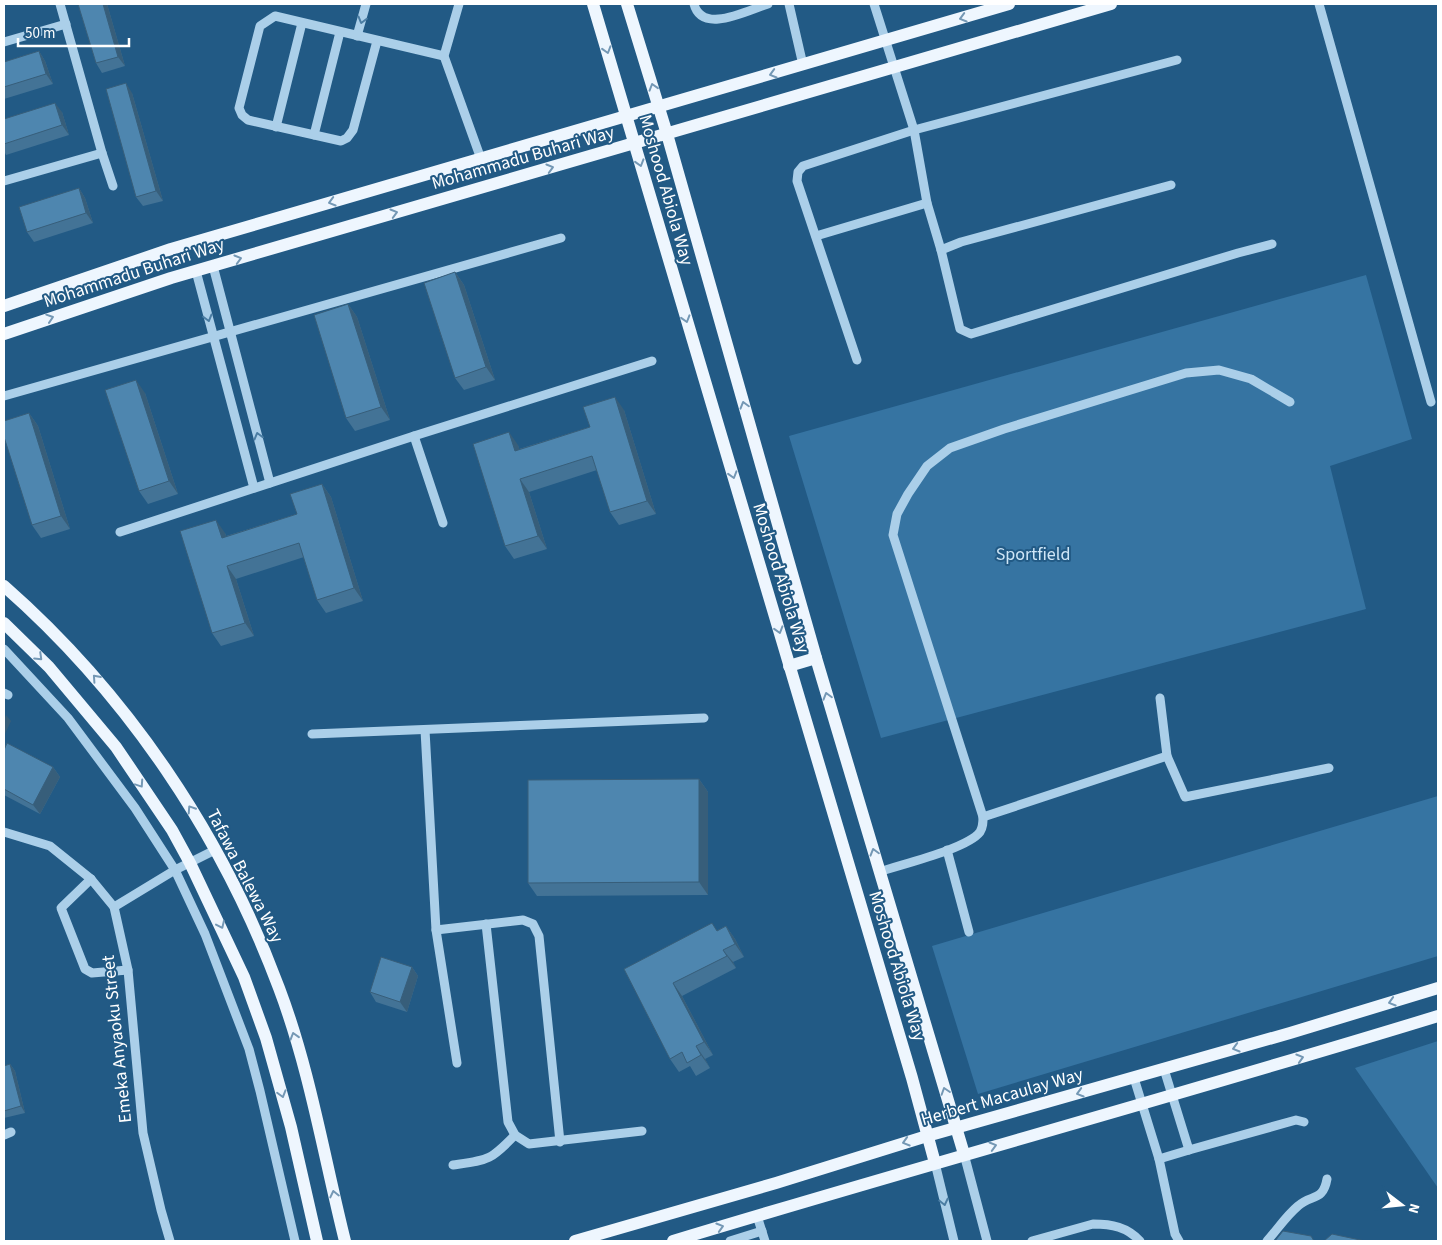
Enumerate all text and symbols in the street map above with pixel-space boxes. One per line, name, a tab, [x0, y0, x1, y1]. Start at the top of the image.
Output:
one-way arrow	[959, 12, 967, 22]
scale bar	[18, 15, 129, 47]
one-way arrow	[357, 15, 367, 24]
text: 50 m	[25, 23, 55, 44]
one-way arrow	[601, 46, 611, 54]
one-way arrow	[770, 68, 778, 78]
one-way arrow	[648, 84, 658, 92]
street label: Moshood Abiola Way	[633, 112, 700, 269]
street label: Mohammadu Buhari Way	[429, 120, 618, 196]
one-way arrow	[635, 158, 645, 167]
one-way arrow	[546, 164, 554, 174]
one-way arrow	[328, 197, 336, 207]
one-way arrow	[390, 209, 398, 219]
street label: Mohammadu Buhari Way	[40, 232, 228, 314]
one-way arrow	[234, 254, 242, 264]
one-way arrow	[45, 314, 54, 324]
one-way arrow	[202, 314, 213, 323]
one-way arrow	[681, 314, 691, 322]
one-way arrow	[740, 401, 750, 410]
one-way arrow	[253, 432, 263, 440]
one-way arrow	[727, 470, 737, 478]
street label: Moshood Abiola Way	[746, 500, 816, 657]
park label: Sportfield	[996, 542, 1070, 567]
one-way arrow	[773, 626, 783, 634]
one-way arrow	[33, 651, 42, 660]
one-way arrow	[93, 675, 102, 684]
one-way arrow	[823, 692, 833, 700]
one-way arrow	[134, 779, 144, 788]
street label: Tafawa Balewa Way	[201, 805, 290, 948]
one-way arrow	[188, 806, 198, 815]
one-way arrow	[869, 848, 879, 856]
street label: Moshood Abiola Way	[862, 888, 932, 1045]
one-way arrow	[214, 920, 225, 929]
street label: Emeka Anyaoku Street	[96, 954, 138, 1124]
one-way arrow	[1388, 996, 1396, 1006]
one-way arrow	[290, 1033, 300, 1041]
one-way arrow	[1232, 1043, 1240, 1053]
one-way arrow	[1296, 1054, 1304, 1064]
street label: Herbert Macaulay Way	[918, 1062, 1087, 1132]
one-way arrow	[941, 1087, 951, 1096]
one-way arrow	[1075, 1087, 1084, 1098]
one-way arrow	[276, 1089, 286, 1097]
one-way arrow	[903, 1137, 911, 1147]
one-way arrow	[988, 1142, 996, 1152]
north arrow	[1377, 1180, 1427, 1230]
one-way arrow	[329, 1189, 340, 1198]
one-way arrow	[938, 1198, 949, 1206]
text: N	[1403, 1201, 1424, 1216]
one-way arrow	[715, 1223, 723, 1233]

